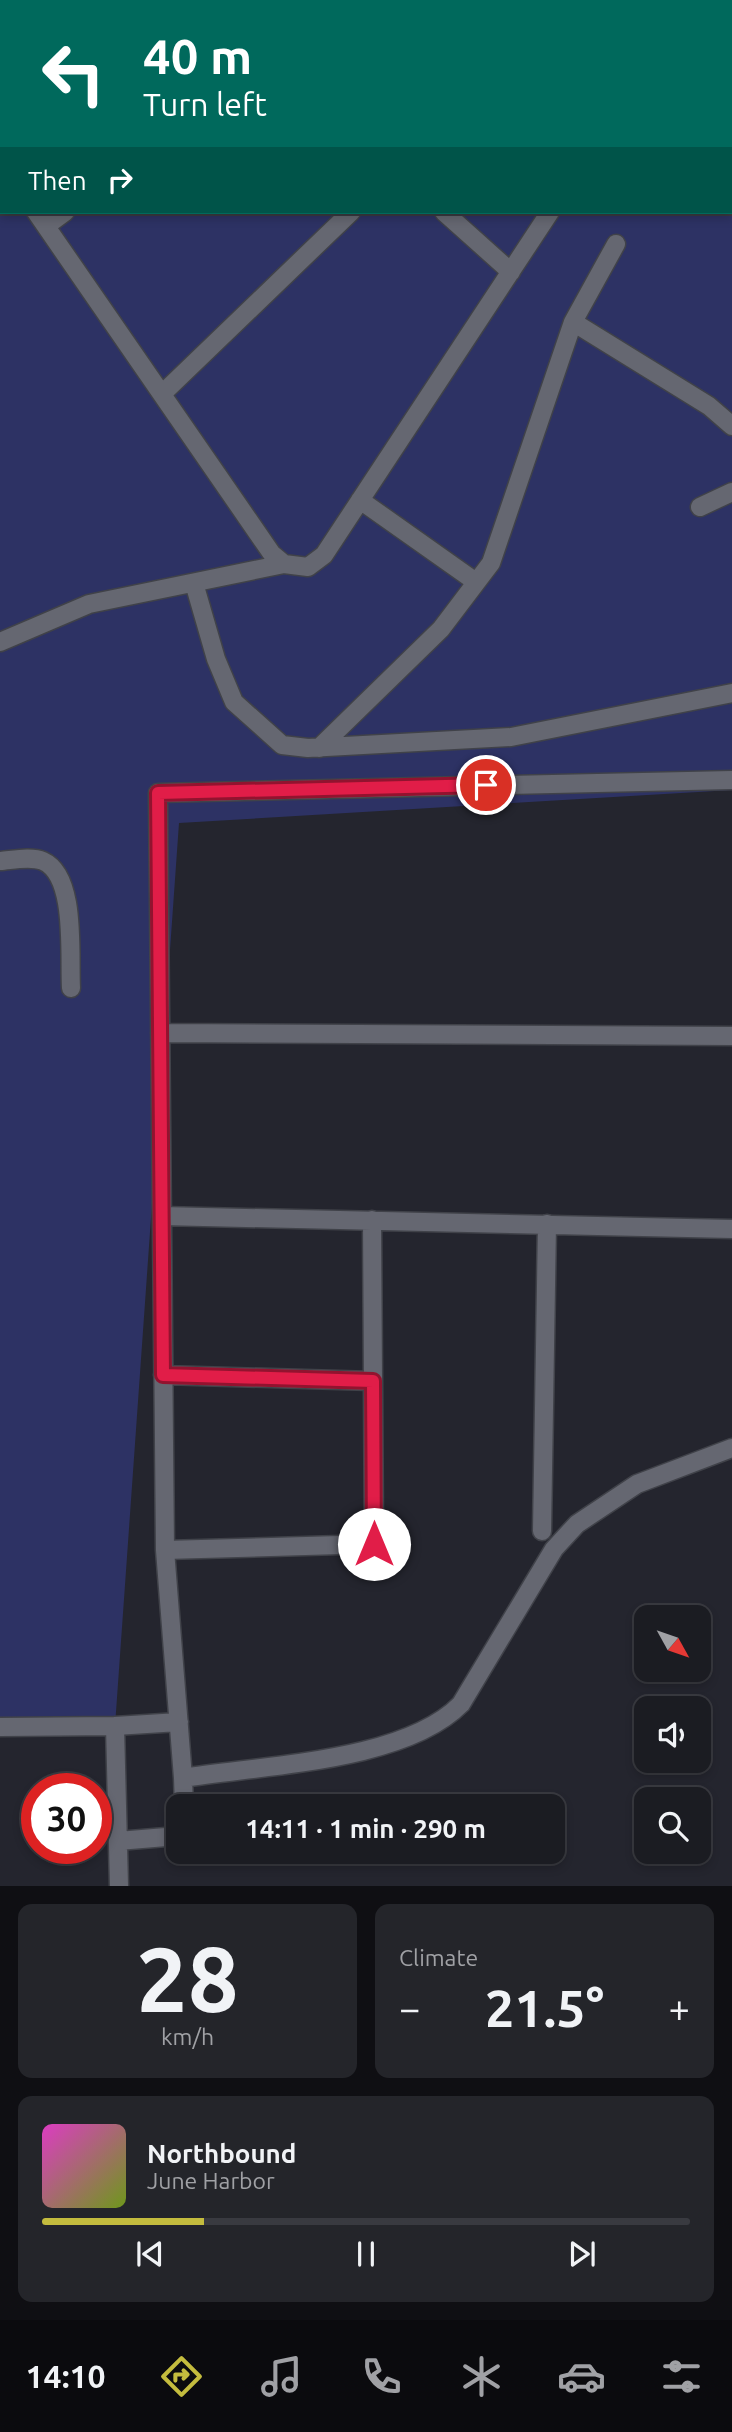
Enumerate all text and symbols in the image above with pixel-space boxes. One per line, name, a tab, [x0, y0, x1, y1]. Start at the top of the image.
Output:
icon: left	[28, 28, 119, 119]
text: 40 m	[143, 28, 252, 83]
text: Turn left	[143, 86, 267, 122]
icon: right	[101, 161, 139, 199]
text: Then	[28, 166, 87, 195]
pin	[456, 755, 516, 815]
icon: arrive	[467, 766, 505, 804]
position arrow	[337, 1507, 411, 1581]
north arrow	[634, 1605, 710, 1682]
map controls	[634, 1605, 711, 1864]
button: sound	[634, 1696, 711, 1773]
speed limit sign: 30	[21, 1773, 112, 1864]
button: search	[634, 1787, 711, 1864]
text: 14:11 · 1 min · 290 m	[245, 1814, 486, 1843]
text: 28	[136, 1927, 239, 2029]
text: Climate	[399, 1945, 478, 1970]
text: 21.5°	[485, 1979, 604, 2037]
text: −	[399, 1987, 420, 2029]
text: +	[669, 1987, 690, 2029]
text: km/h	[161, 2024, 214, 2049]
text: Northbound	[147, 2139, 296, 2168]
text: June Harbor	[147, 2168, 275, 2193]
icon: previous	[131, 2235, 169, 2273]
icon: pause	[347, 2235, 385, 2273]
icon: next	[563, 2235, 601, 2273]
icon: directions	[157, 2352, 206, 2401]
icon: music	[257, 2352, 306, 2401]
icon: phone	[357, 2352, 406, 2401]
icon: climate	[457, 2352, 506, 2401]
icon: car	[557, 2352, 606, 2401]
icon: filters	[657, 2352, 706, 2401]
text: 14:10	[26, 2358, 106, 2394]

